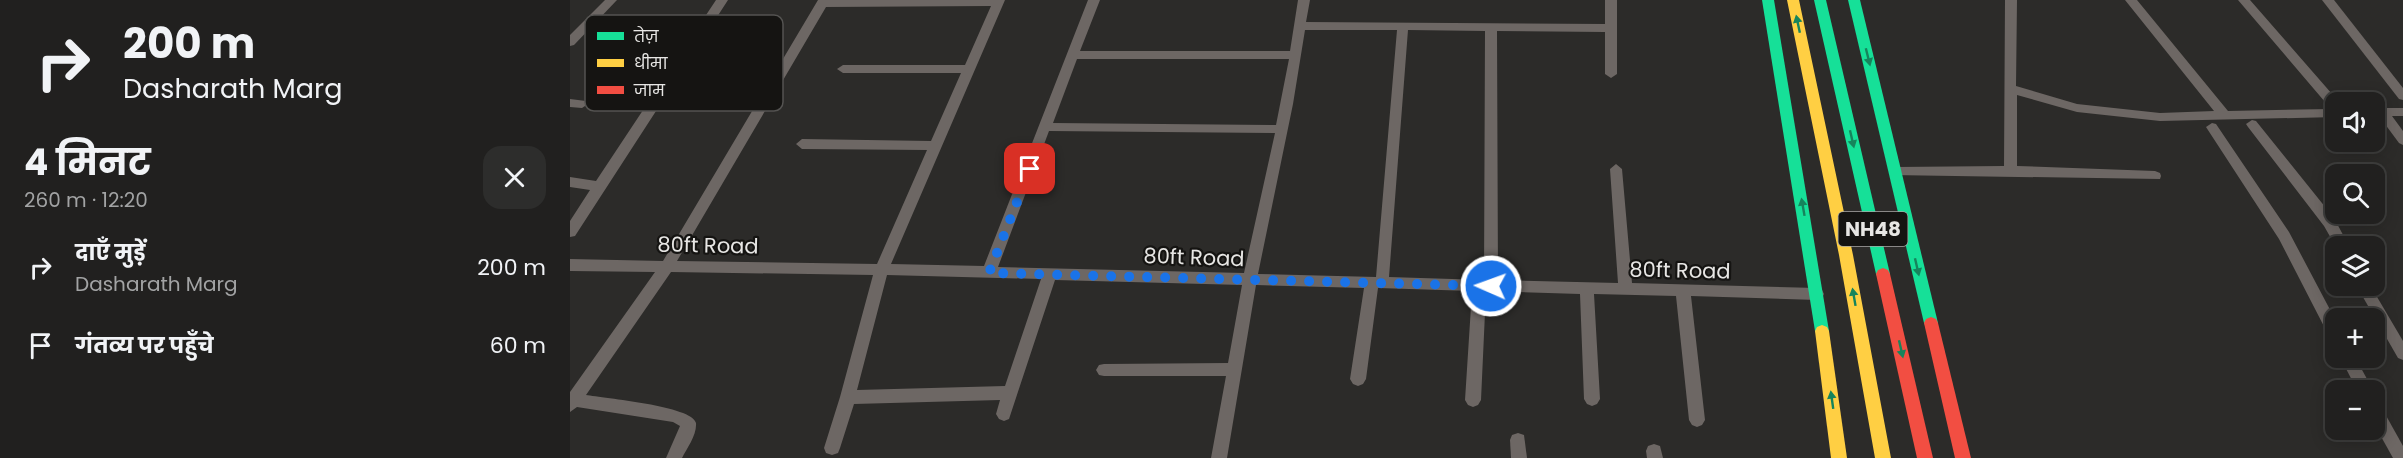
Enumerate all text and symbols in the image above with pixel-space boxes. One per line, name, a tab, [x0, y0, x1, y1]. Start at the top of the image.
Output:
text: 200 m	[123, 14, 255, 73]
legend	[585, 15, 783, 111]
one-way arrow	[1792, 15, 1802, 33]
icon: right	[24, 24, 102, 102]
text: तेज़	[633, 25, 659, 48]
one-way arrow	[1864, 48, 1874, 66]
text: धीमा	[634, 52, 669, 75]
text: Dasharath Marg	[123, 70, 342, 107]
text: जाम	[633, 79, 665, 102]
map controls	[2325, 92, 2385, 440]
button: sound	[2325, 92, 2385, 152]
one-way arrow	[1848, 130, 1858, 148]
text: 4 मिनट	[24, 137, 151, 188]
pin	[1004, 143, 1055, 194]
button: close	[483, 146, 546, 209]
icon: arrive	[1013, 152, 1046, 185]
button: search	[2325, 164, 2385, 224]
text: 260 m · 12:20	[24, 186, 148, 214]
one-way arrow	[1798, 198, 1807, 217]
road number: NH48	[1838, 212, 1908, 246]
street label: 80ft Road	[657, 230, 759, 260]
button: layers	[2325, 236, 2385, 296]
text: दाएँ मुड़ें	[75, 237, 146, 268]
street label: 80ft Road	[1143, 241, 1245, 273]
icon: right	[24, 251, 57, 284]
text: 200 m	[477, 252, 546, 283]
position arrow	[1459, 254, 1523, 318]
street label: 80ft Road	[1629, 255, 1731, 285]
one-way arrow	[1913, 258, 1923, 276]
text: Dasharath Marg	[75, 270, 238, 298]
one-way arrow	[1849, 287, 1858, 306]
button: +	[2325, 308, 2385, 368]
icon: arrive	[24, 329, 57, 362]
text: गंतव्य पर पहुँचे	[75, 330, 214, 361]
text: 60 m	[490, 330, 546, 361]
one-way arrow	[1897, 340, 1906, 359]
button: −	[2325, 380, 2385, 440]
one-way arrow	[1827, 390, 1836, 409]

